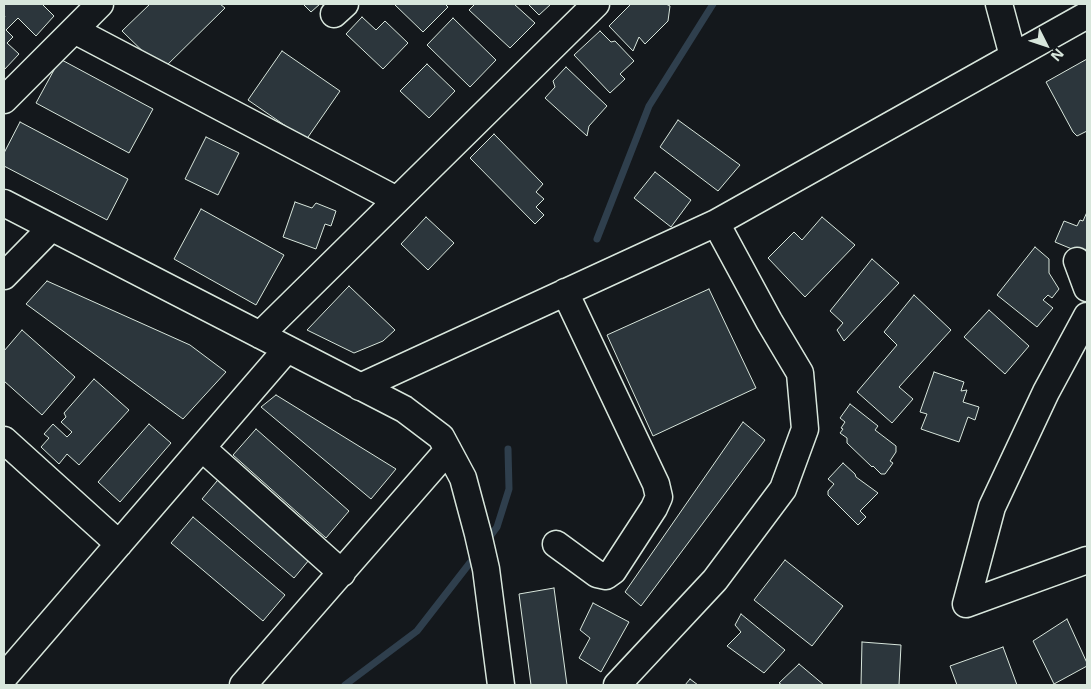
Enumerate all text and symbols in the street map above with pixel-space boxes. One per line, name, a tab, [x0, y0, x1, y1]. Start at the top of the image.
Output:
north arrow	[1021, 20, 1071, 70]
text: N	[1047, 45, 1069, 66]

